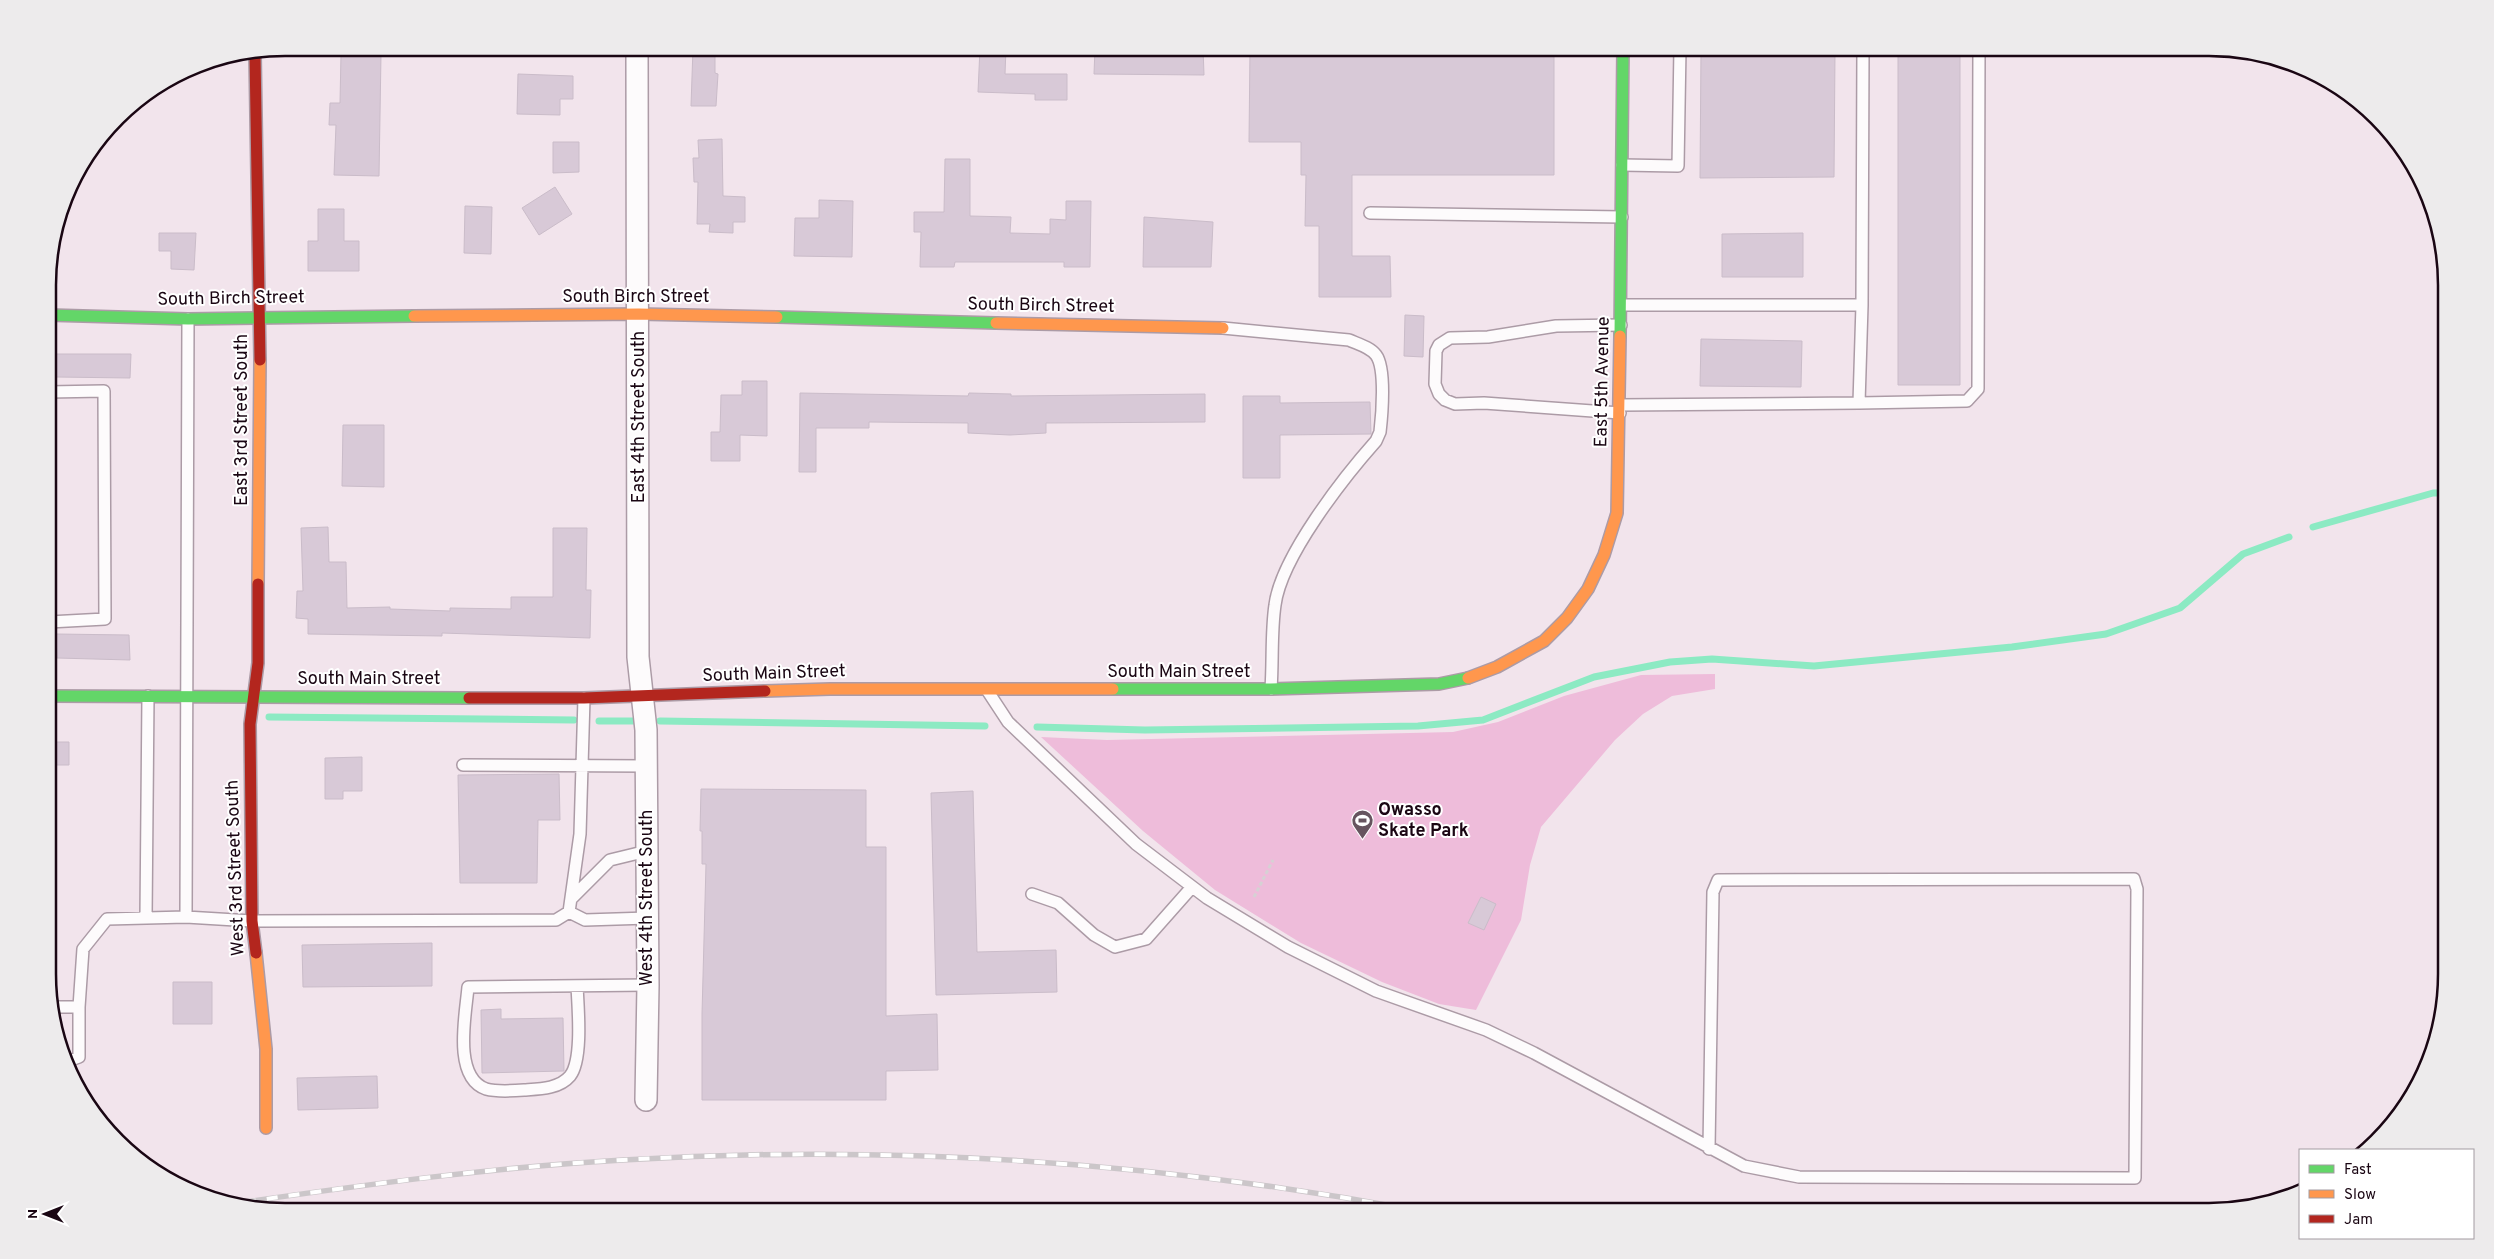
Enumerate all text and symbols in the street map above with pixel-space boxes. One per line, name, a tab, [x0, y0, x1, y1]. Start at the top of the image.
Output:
street label: South Birch Street	[157, 286, 305, 312]
street label: South Birch Street	[562, 286, 710, 309]
street label: South Birch Street	[967, 293, 1115, 319]
street label: East 5th Avenue	[1590, 316, 1616, 448]
street label: East 4th Street South	[628, 331, 651, 503]
street label: East 3rd Street South	[231, 334, 254, 506]
street label: South Main Street	[702, 660, 846, 688]
street label: South Main Street	[1107, 661, 1251, 684]
street label: South Main Street	[297, 668, 441, 691]
street label: West 3rd Street South	[221, 779, 251, 957]
place label: Owasso Skate Park	[1378, 799, 1469, 843]
sports icon: Owasso Skate Park	[1350, 808, 1374, 839]
street label: West 4th Street South	[636, 810, 659, 986]
legend	[2299, 1149, 2474, 1239]
text: Fast	[2344, 1161, 2372, 1180]
text: Slow	[2344, 1186, 2376, 1205]
north arrow	[20, 1189, 70, 1239]
text: N	[25, 1209, 42, 1219]
text: Jam	[2344, 1211, 2373, 1230]

